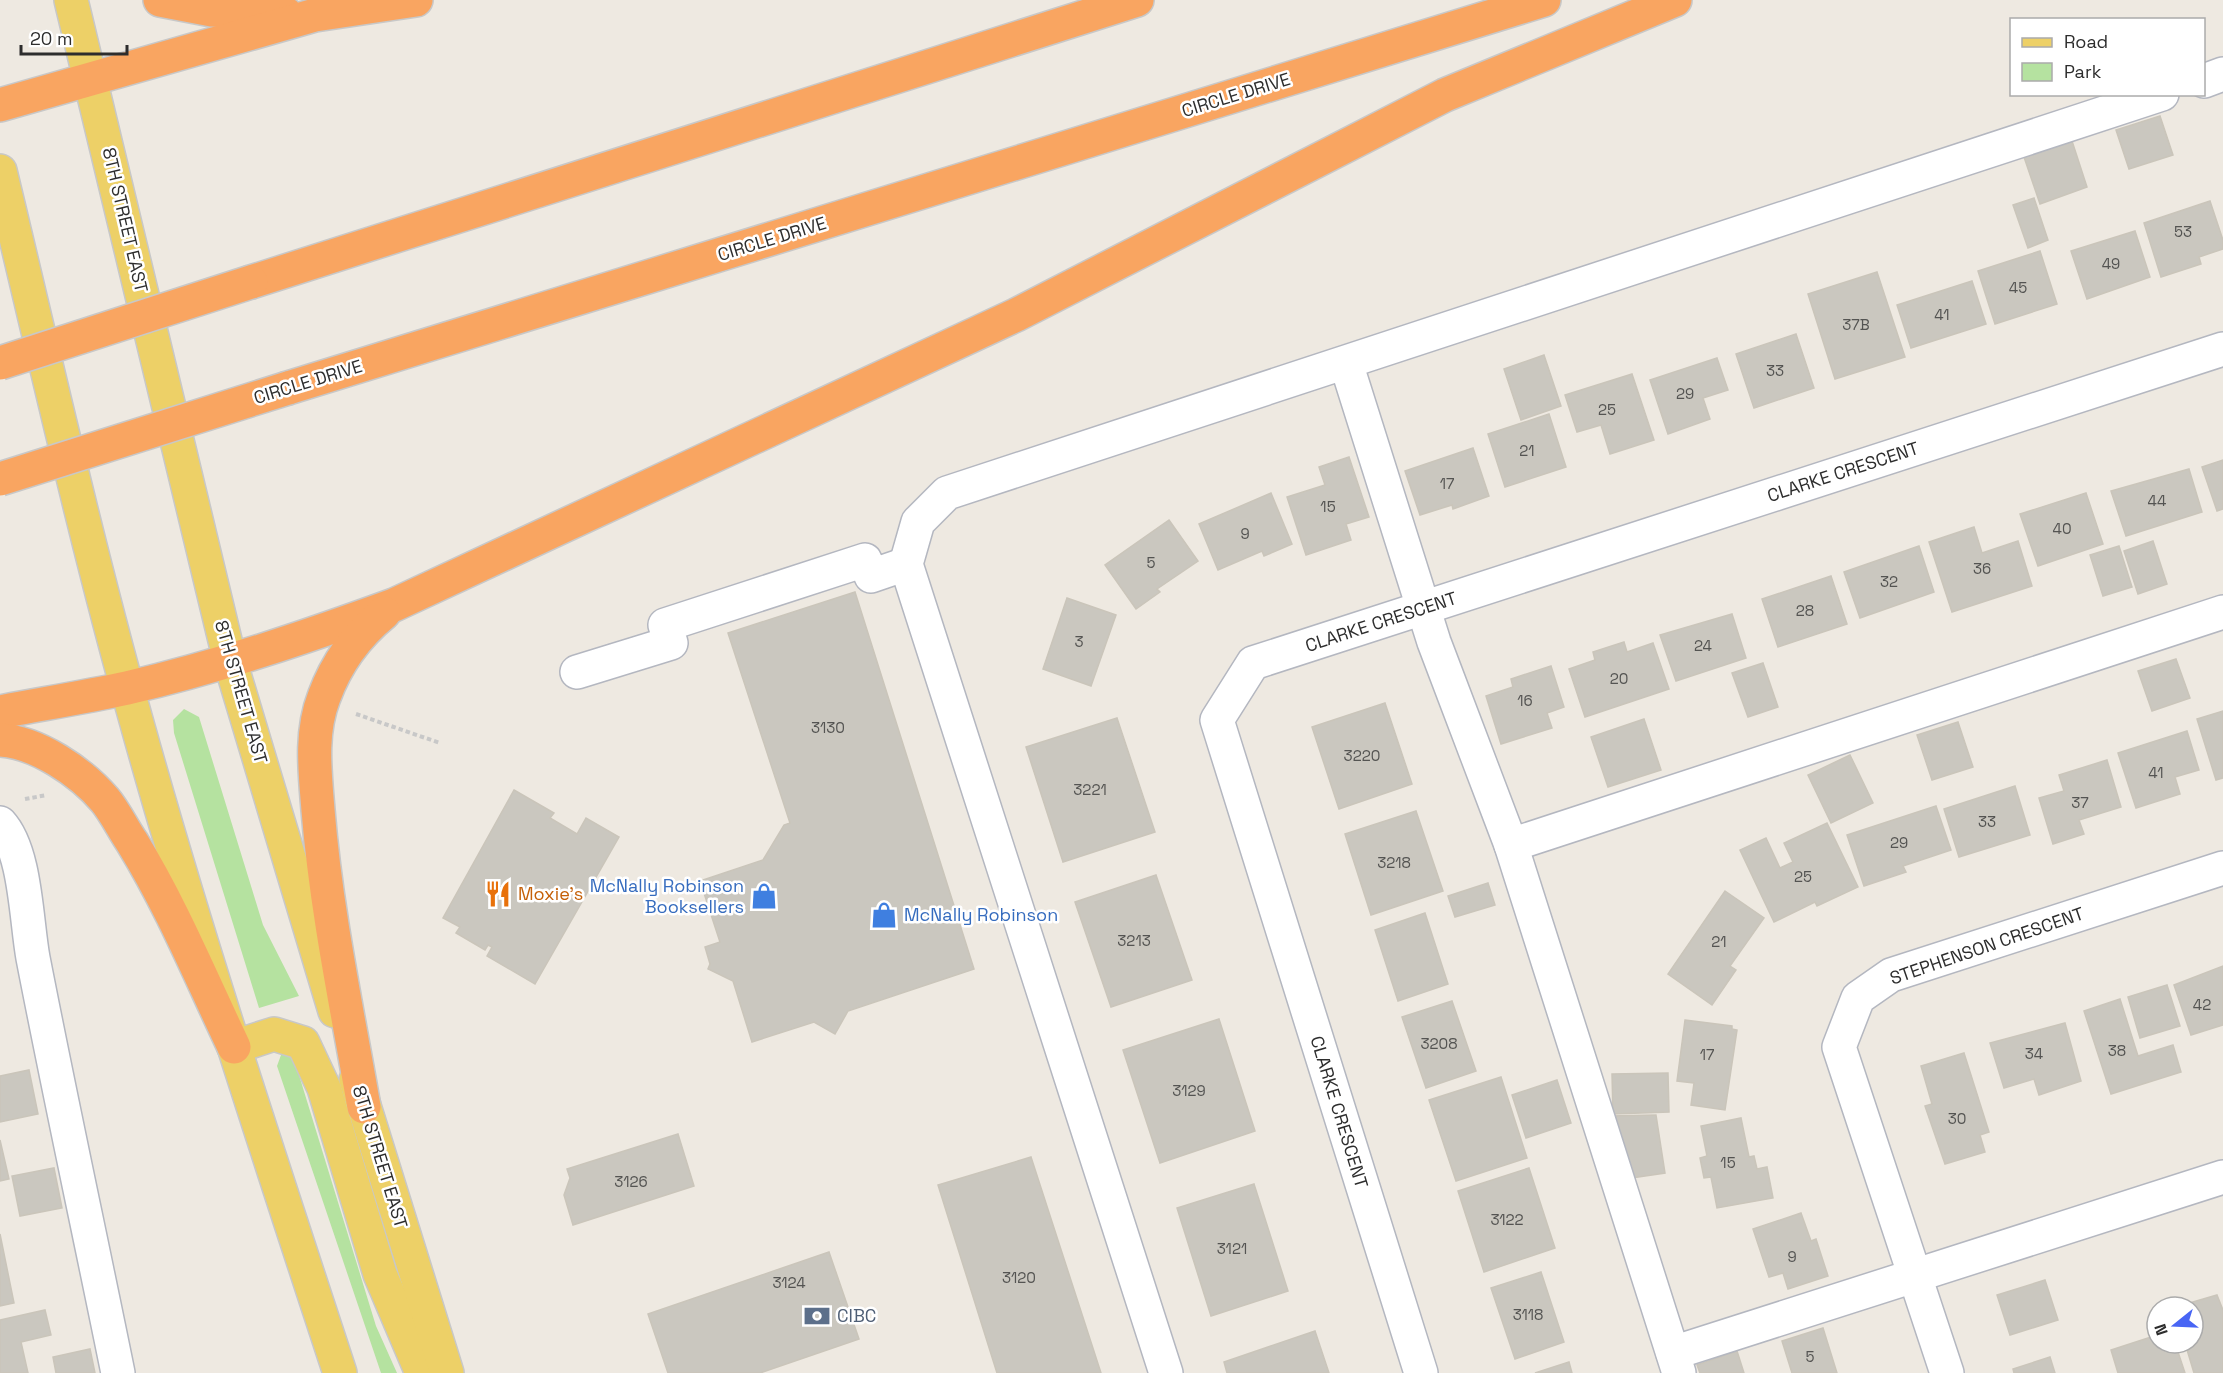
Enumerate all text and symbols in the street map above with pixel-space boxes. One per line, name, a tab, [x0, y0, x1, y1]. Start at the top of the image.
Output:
scale bar	[21, 18, 128, 56]
legend	[2010, 18, 2205, 96]
text: 20 m	[30, 27, 73, 50]
text: Road	[2064, 30, 2108, 53]
text: Park	[2064, 60, 2102, 83]
street label: CIRCLE DRIVE	[1179, 67, 1293, 122]
street label: 8TH STREET EAST	[98, 145, 153, 295]
street label: CIRCLE DRIVE	[715, 211, 829, 266]
house number: 53	[2174, 222, 2192, 241]
house number: 49	[2102, 254, 2120, 273]
house number: 45	[2009, 278, 2027, 297]
house number: 41	[1934, 305, 1950, 324]
house number: 37B	[1842, 315, 1870, 334]
street label: CIRCLE DRIVE	[251, 354, 365, 409]
house number: 33	[1766, 361, 1784, 380]
house number: 29	[1676, 384, 1694, 403]
house number: 25	[1598, 400, 1616, 419]
street label: CLARKE CRESCENT	[1764, 436, 1922, 507]
house number: 21	[1519, 441, 1535, 460]
house number: 17	[1440, 474, 1454, 493]
house number: 44	[2148, 491, 2166, 510]
house number: 15	[1320, 497, 1336, 516]
house number: 40	[2053, 519, 2072, 538]
house number: 9	[1240, 524, 1250, 543]
house number: 5	[1147, 553, 1156, 572]
house number: 36	[1973, 559, 1991, 578]
house number: 32	[1880, 572, 1898, 591]
street label: CLARKE CRESCENT	[1302, 586, 1460, 657]
house number: 28	[1796, 601, 1814, 620]
street label: 8TH STREET EAST	[210, 617, 273, 767]
house number: 3	[1074, 632, 1084, 651]
house number: 24	[1694, 636, 1712, 655]
house number: 20	[1610, 669, 1628, 688]
house number: 16	[1517, 691, 1533, 710]
house number: 3130	[811, 718, 845, 737]
house number: 3220	[1344, 746, 1380, 765]
house number: 41	[2148, 763, 2164, 782]
house number: 3221	[1073, 780, 1107, 799]
house number: 37	[2071, 793, 2089, 812]
house number: 33	[1978, 812, 1996, 831]
house number: 29	[1890, 833, 1908, 852]
house number: 3218	[1377, 853, 1411, 872]
house number: 25	[1794, 867, 1812, 886]
place label: McNally Robinson Booksellers	[590, 874, 744, 918]
restaurant icon: Moxie's	[483, 879, 513, 909]
shop icon: McNally Robinson Booksellers	[749, 881, 779, 911]
place label: Moxie's	[518, 882, 583, 905]
shop icon: McNally Robinson	[869, 900, 899, 930]
street label: STEPHENSON CRESCENT	[1887, 901, 2087, 990]
place label: McNally Robinson	[904, 903, 1058, 926]
house number: 3213	[1117, 931, 1151, 950]
house number: 21	[1711, 932, 1727, 951]
house number: 42	[2193, 995, 2211, 1014]
street label: CLARKE CRESCENT	[1305, 1033, 1374, 1191]
house number: 3208	[1420, 1034, 1458, 1053]
house number: 38	[2108, 1041, 2126, 1060]
house number: 34	[2025, 1044, 2043, 1063]
house number: 17	[1700, 1045, 1714, 1064]
house number: 3129	[1172, 1081, 1206, 1100]
street label: 8TH STREET EAST	[348, 1083, 413, 1231]
house number: 30	[1948, 1109, 1966, 1128]
house number: 15	[1720, 1153, 1736, 1172]
house number: 3126	[614, 1172, 648, 1191]
house number: 3122	[1490, 1210, 1524, 1229]
house number: 3121	[1217, 1239, 1247, 1258]
house number: 9	[1787, 1247, 1797, 1266]
house number: 3120	[1002, 1268, 1036, 1287]
house number: 3124	[772, 1273, 806, 1292]
north arrow	[2145, 1295, 2205, 1355]
bank icon: CIBC	[802, 1301, 832, 1331]
place label: CIBC	[837, 1304, 876, 1327]
house number: 3118	[1513, 1305, 1543, 1324]
text: N	[2150, 1321, 2173, 1338]
house number: 5	[1806, 1347, 1815, 1366]

